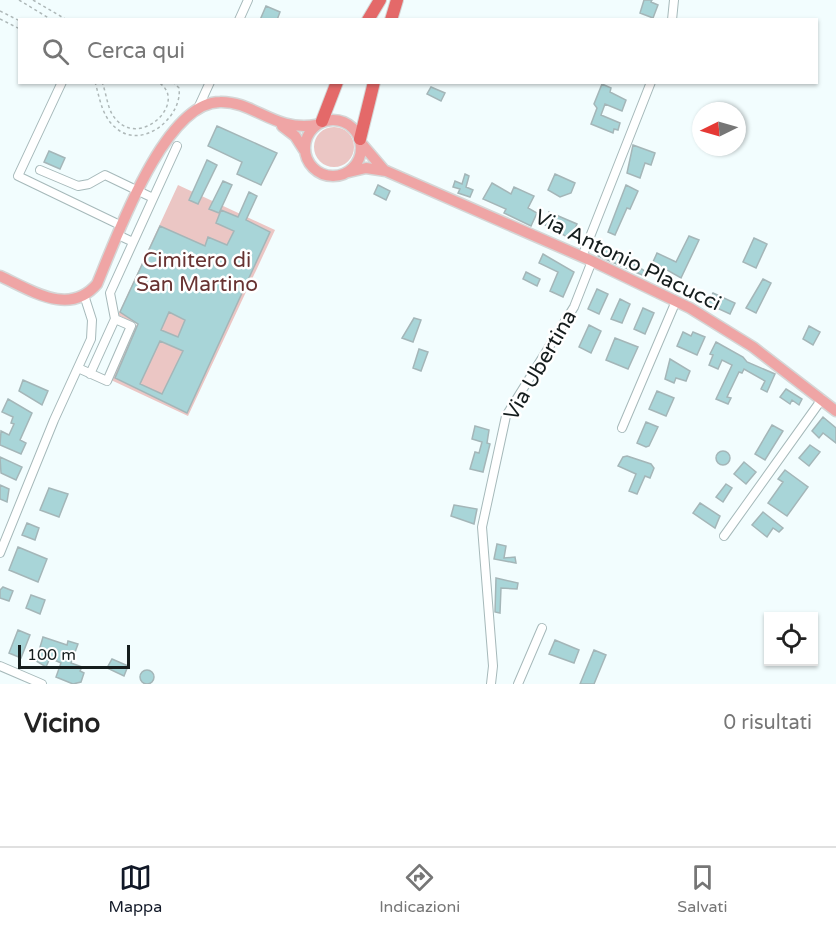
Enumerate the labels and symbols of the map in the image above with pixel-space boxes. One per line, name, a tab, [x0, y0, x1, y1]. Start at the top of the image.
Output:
north arrow	[692, 102, 746, 156]
street label: Via Antonio Placucci	[530, 204, 725, 316]
park label: Cimitero di San Martino	[136, 248, 258, 297]
street label: Via Ubertina	[499, 306, 582, 425]
scale bar	[18, 642, 130, 670]

